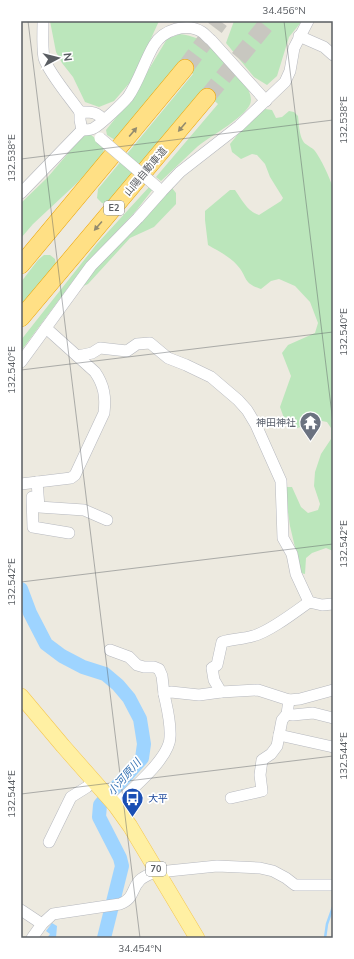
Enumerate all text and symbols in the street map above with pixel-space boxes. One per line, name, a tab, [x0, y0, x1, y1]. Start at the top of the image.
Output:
text: 34.456°N	[262, 4, 306, 17]
north arrow	[38, 38, 78, 78]
text: N	[60, 52, 75, 62]
text: 132.538°E	[337, 96, 350, 144]
one-way arrow	[177, 121, 186, 132]
one-way arrow	[128, 127, 137, 138]
text: 132.538°E	[5, 134, 18, 182]
street label: 山陽自動車道	[121, 144, 170, 198]
road number: E2	[104, 201, 124, 215]
one-way arrow	[94, 221, 103, 232]
text: 132.540°E	[337, 308, 350, 356]
text: 132.540°E	[5, 346, 18, 394]
temple icon: 神田神社	[298, 409, 324, 442]
place label: 神田神社	[256, 416, 296, 429]
text: 132.542°E	[337, 520, 350, 568]
text: 132.542°E	[5, 558, 18, 606]
text: 132.544°E	[337, 732, 350, 780]
water label: 小河原川	[104, 755, 144, 798]
text: 132.544°E	[5, 770, 18, 818]
bus stop icon: 大平	[119, 785, 145, 818]
place label: 大平	[148, 792, 168, 805]
road number: 70	[146, 862, 166, 876]
text: 34.454°N	[118, 942, 162, 955]

